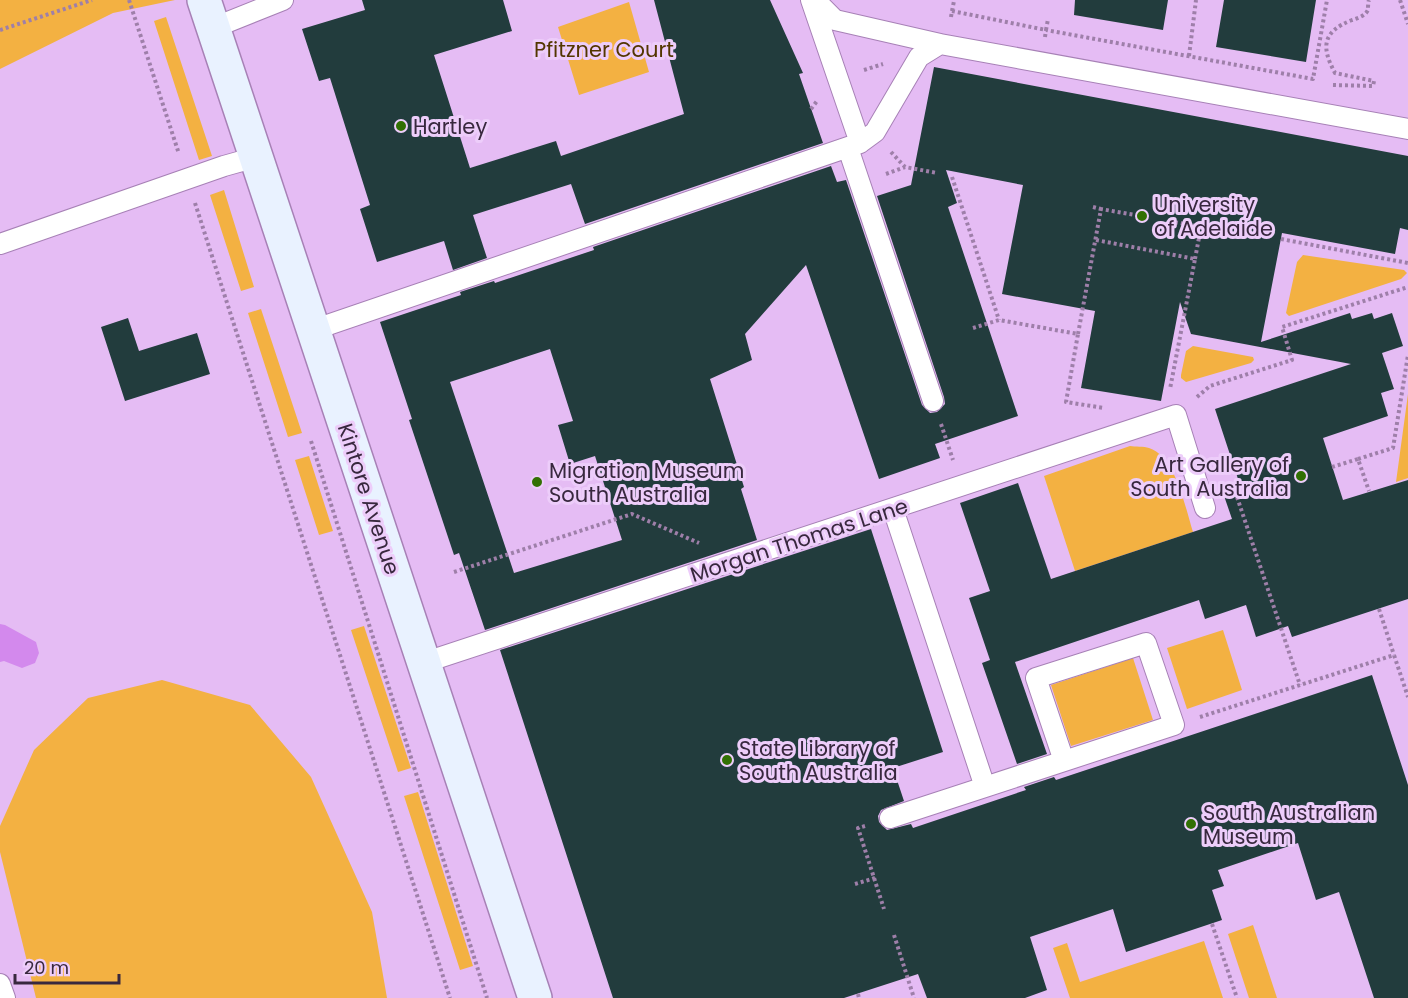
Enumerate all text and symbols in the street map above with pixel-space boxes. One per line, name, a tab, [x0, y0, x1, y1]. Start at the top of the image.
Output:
park label: Pfitzner Court	[534, 35, 674, 64]
place label: Hartley	[413, 112, 487, 141]
marker: Hartley	[394, 119, 408, 133]
place label: University of Adelaide	[1154, 190, 1273, 243]
marker: University of Adelaide	[1135, 209, 1149, 223]
street label: Kintore Avenue	[331, 420, 407, 578]
place label: Art Gallery of South Australia	[1130, 450, 1289, 503]
place label: Migration Museum South Australia	[549, 456, 744, 509]
marker: Art Gallery of South Australia	[1294, 469, 1308, 483]
marker: Migration Museum South Australia	[530, 475, 544, 489]
street label: Morgan Thomas Lane	[687, 491, 911, 589]
place label: State Library of South Australia	[739, 734, 898, 787]
marker: State Library of South Australia	[720, 753, 734, 767]
place label: South Australian Museum	[1203, 798, 1375, 851]
marker: South Australian Museum	[1184, 817, 1198, 831]
scale bar	[15, 947, 118, 985]
text: 20 m	[24, 955, 69, 980]

